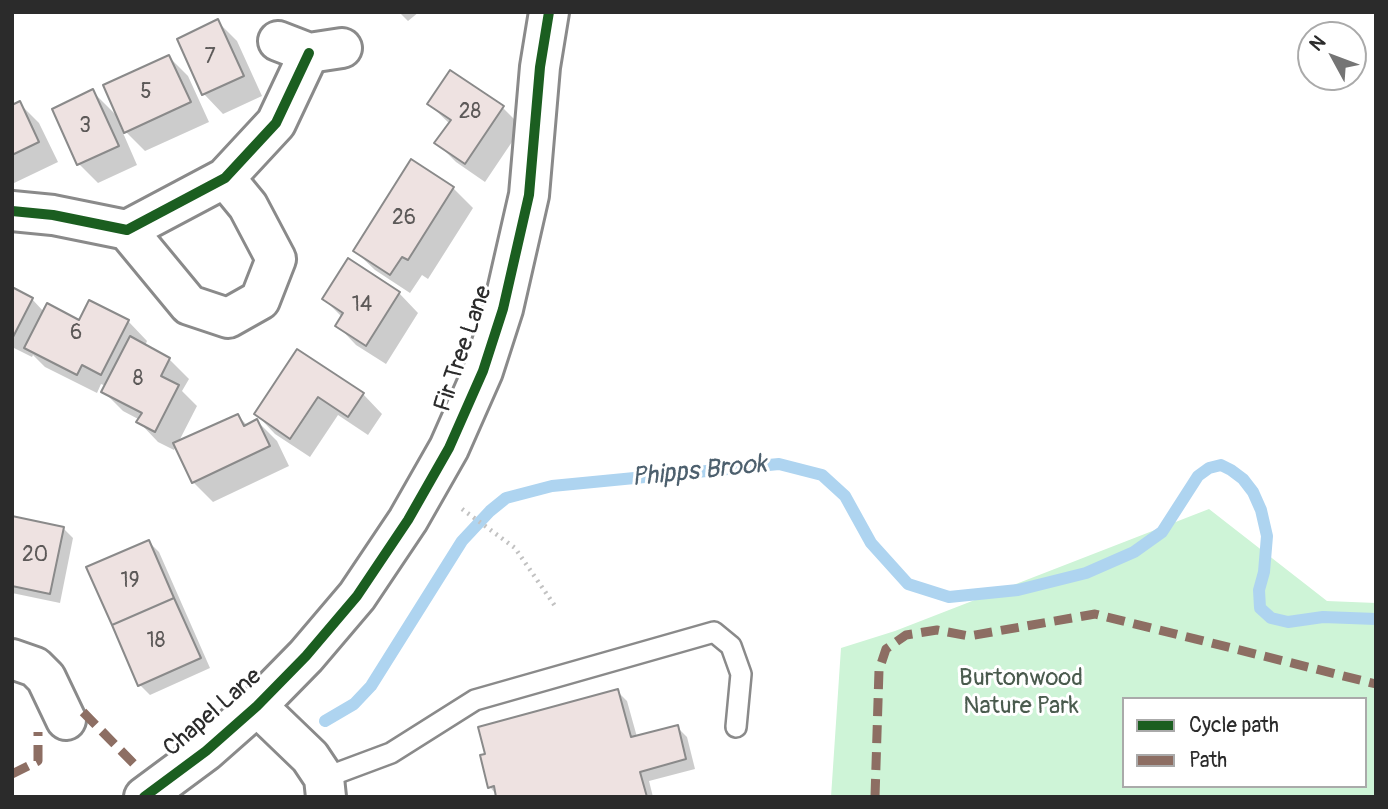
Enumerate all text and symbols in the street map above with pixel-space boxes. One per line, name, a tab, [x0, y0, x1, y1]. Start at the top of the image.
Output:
north arrow	[1297, 21, 1367, 91]
text: N	[1304, 31, 1331, 56]
house number: 7	[204, 45, 216, 71]
house number: 5	[140, 80, 152, 106]
house number: 28	[459, 100, 481, 126]
house number: 3	[79, 114, 91, 140]
house number: 26	[392, 206, 416, 232]
street label: Fir Tree Lane	[429, 282, 499, 416]
house number: 14	[352, 293, 372, 319]
house number: 6	[70, 321, 82, 347]
house number: 8	[133, 367, 143, 393]
water label: Phipps Brook	[630, 449, 768, 495]
house number: 20	[22, 543, 48, 569]
house number: 19	[120, 569, 140, 595]
house number: 18	[147, 629, 165, 655]
street label: Chapel Lane	[158, 663, 268, 763]
park label: Burtonwood Nature Park	[959, 665, 1083, 721]
legend	[1122, 697, 1367, 788]
text: Cycle path	[1189, 712, 1279, 739]
text: Path	[1189, 747, 1227, 774]

